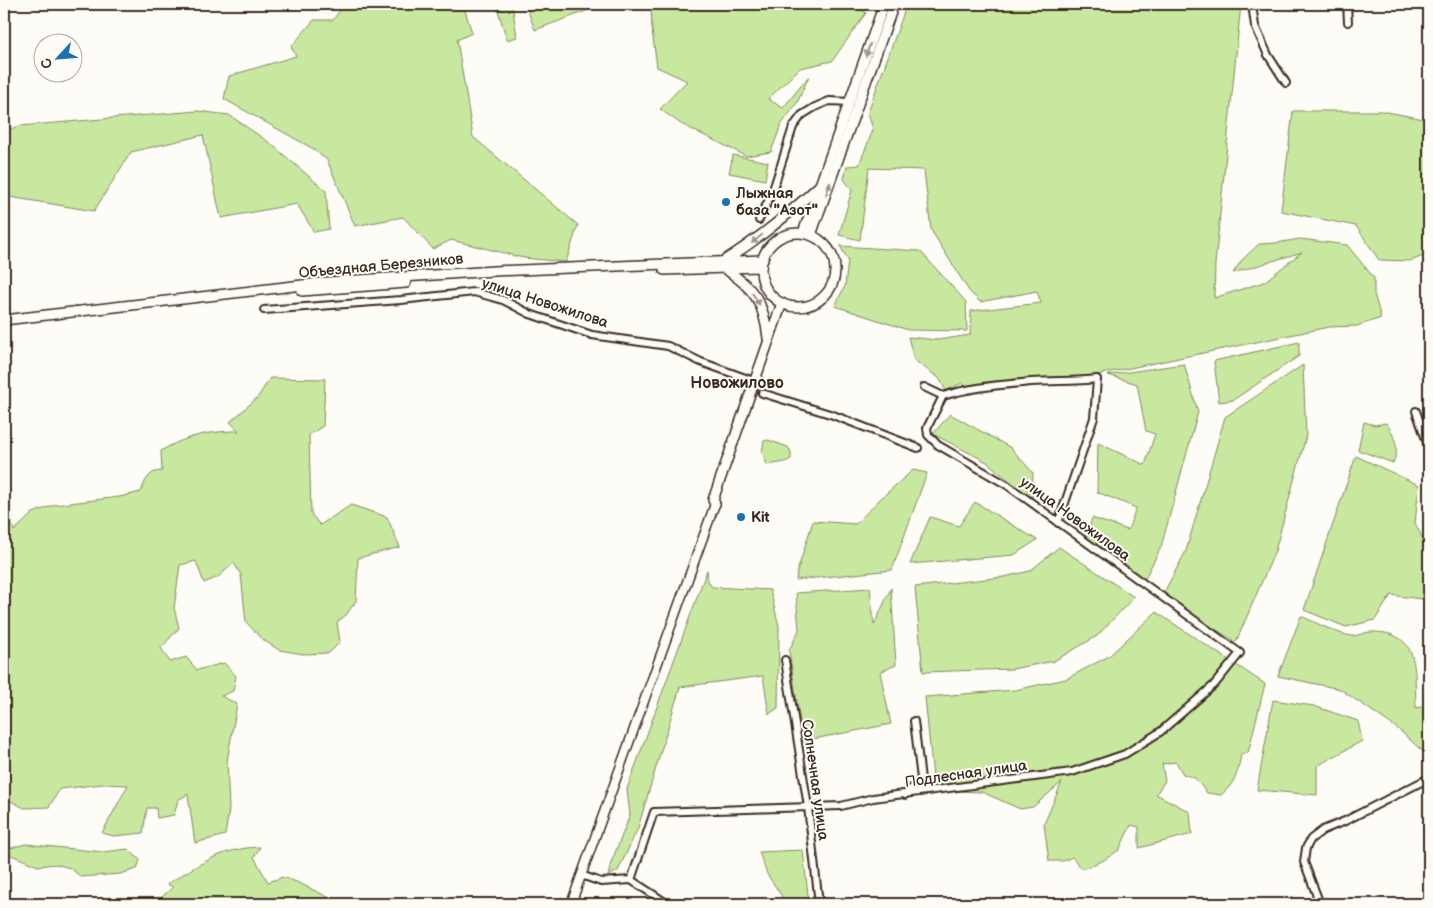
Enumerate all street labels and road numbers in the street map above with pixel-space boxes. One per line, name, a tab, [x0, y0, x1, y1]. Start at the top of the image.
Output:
street label: Объездная Березников	[298, 249, 464, 283]
street label: улица Новожилова	[479, 274, 611, 332]
street label: улица Новожилова	[1016, 473, 1134, 566]
street label: Солнечная улица	[797, 718, 833, 842]
street label: Подлесная улица	[904, 756, 1028, 792]

